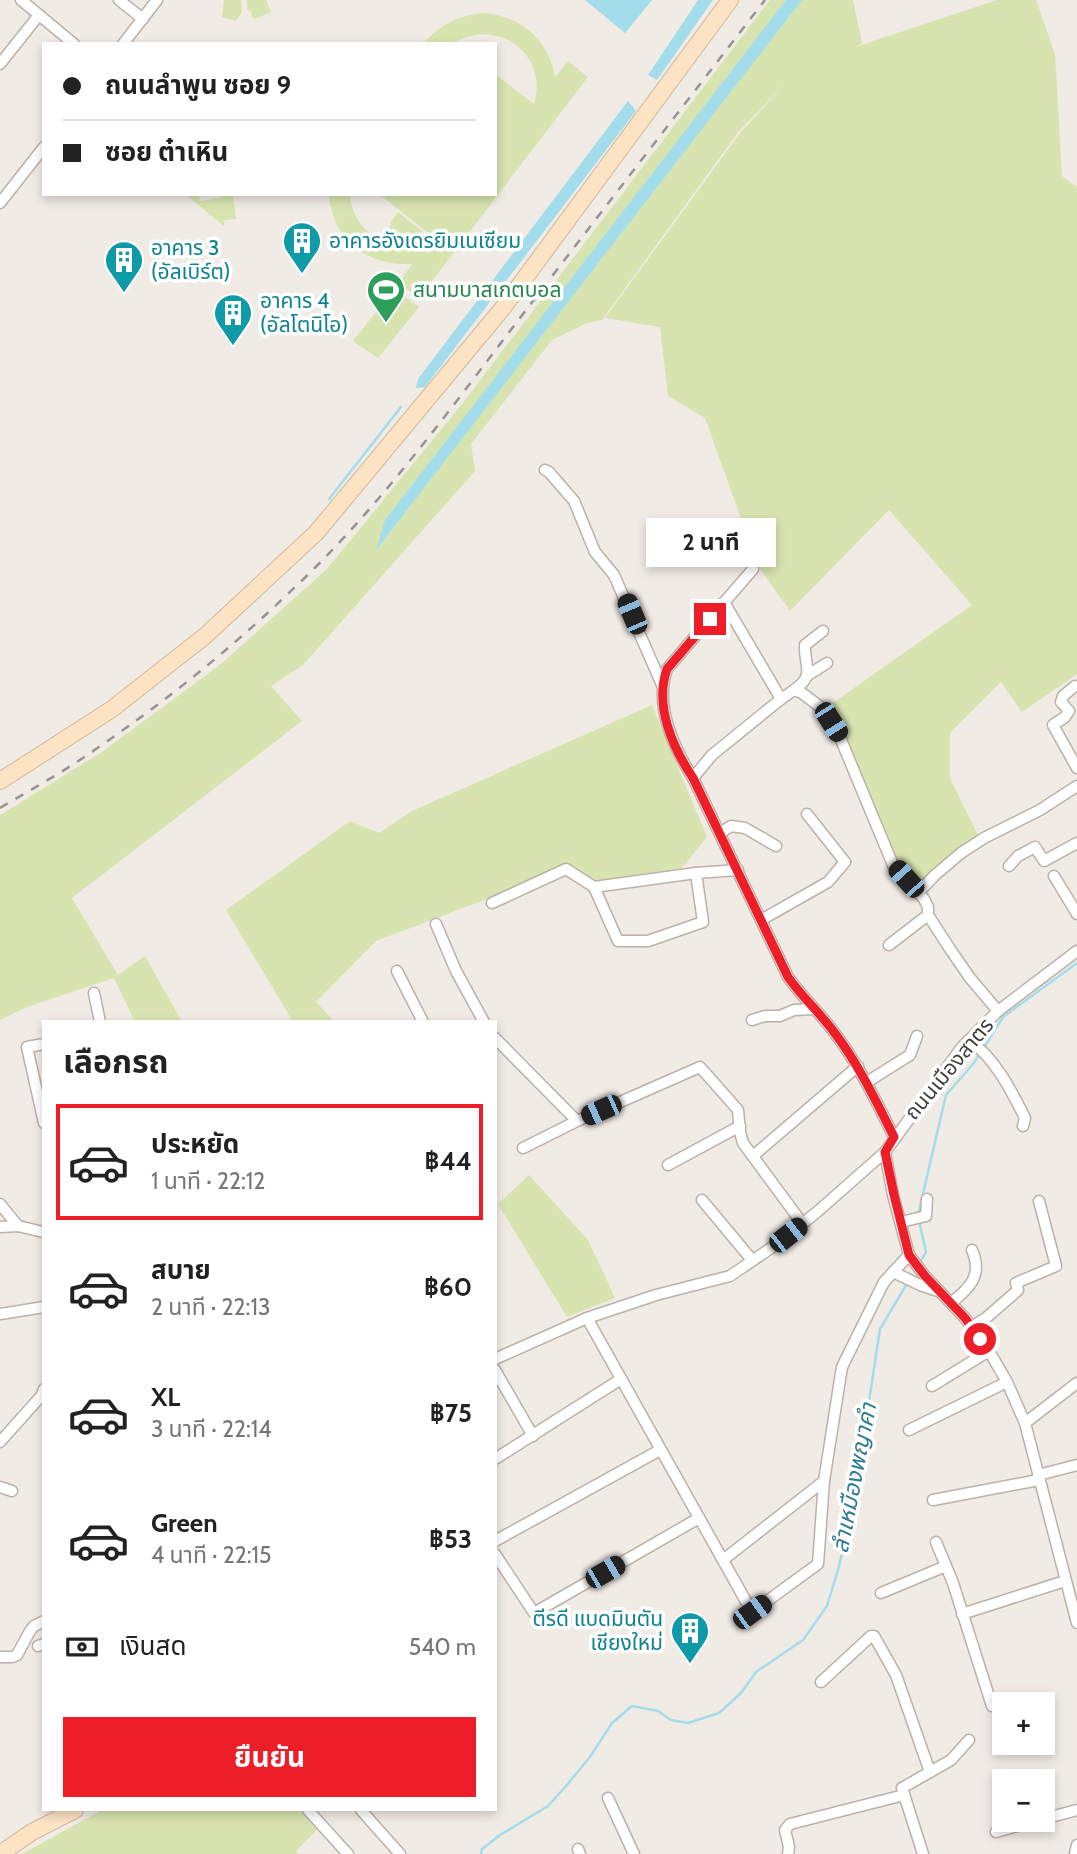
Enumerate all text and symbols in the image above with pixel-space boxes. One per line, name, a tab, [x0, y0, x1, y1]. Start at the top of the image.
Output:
text: ถนนลำพูน ซอย 9	[105, 69, 291, 101]
text: ซอย ต๋าเหิน	[105, 136, 228, 168]
building icon: อาคารอังเดรยิมเนเซียม	[281, 220, 323, 275]
place label: อาคารอังเดรยิมเนเซียม	[329, 228, 521, 253]
place label: อาคาร 3 (อัลเบิร์ต)	[151, 235, 230, 284]
building icon: อาคาร 3 (อัลเบิร์ต)	[103, 239, 145, 294]
sports icon: สนามบาสเกตบอล	[365, 269, 407, 324]
place label: สนามบาสเกตบอล	[413, 277, 561, 302]
place label: อาคาร 4 (อัลโตนิโอ)	[260, 288, 348, 337]
building icon: อาคาร 4 (อัลโตนิโอ)	[212, 292, 254, 347]
callout: 2 นาที	[645, 518, 775, 566]
text: 2 นาที	[682, 528, 740, 556]
car	[615, 591, 650, 637]
route end	[694, 603, 726, 635]
car	[811, 699, 852, 745]
car	[885, 856, 928, 902]
street label: ถนนเมืองสาตร	[899, 1013, 998, 1125]
text: เลือกรถ	[63, 1042, 168, 1081]
car	[578, 1092, 625, 1128]
text: ประหยัด	[151, 1128, 239, 1160]
icon: car	[67, 1131, 130, 1194]
text: ฿44	[425, 1145, 472, 1177]
text: 1 นาที · 22:12	[151, 1167, 265, 1195]
car	[765, 1214, 812, 1256]
text: สบาย	[151, 1254, 211, 1286]
icon: car	[67, 1257, 130, 1320]
text: ฿60	[424, 1271, 472, 1303]
text: 2 นาที · 22:13	[151, 1293, 270, 1321]
route start	[964, 1323, 996, 1355]
text: XL	[151, 1381, 180, 1413]
icon: car	[67, 1383, 130, 1446]
text: ฿75	[430, 1397, 472, 1429]
water label: ลำเหมืองพญาคำ	[826, 1399, 883, 1555]
text: 3 นาที · 22:14	[151, 1415, 272, 1443]
text: Green	[151, 1507, 218, 1539]
icon: car	[67, 1509, 130, 1572]
text: ฿53	[429, 1523, 472, 1555]
text: 4 นาที · 22:15	[151, 1541, 272, 1569]
car	[582, 1552, 629, 1592]
car	[729, 1591, 776, 1633]
place label: ตีรดี แบดมินตัน เชียงใหม่	[532, 1606, 663, 1655]
building icon: ตีรดี แบดมินตัน เชียงใหม่	[669, 1610, 711, 1665]
icon: cash	[63, 1628, 101, 1666]
text: เงินสด	[119, 1630, 186, 1662]
text: 540 m	[409, 1633, 476, 1661]
map controls	[992, 1692, 1055, 1832]
button: +	[992, 1692, 1055, 1755]
button: ยืนยัน	[63, 1717, 476, 1797]
button: −	[992, 1769, 1055, 1832]

